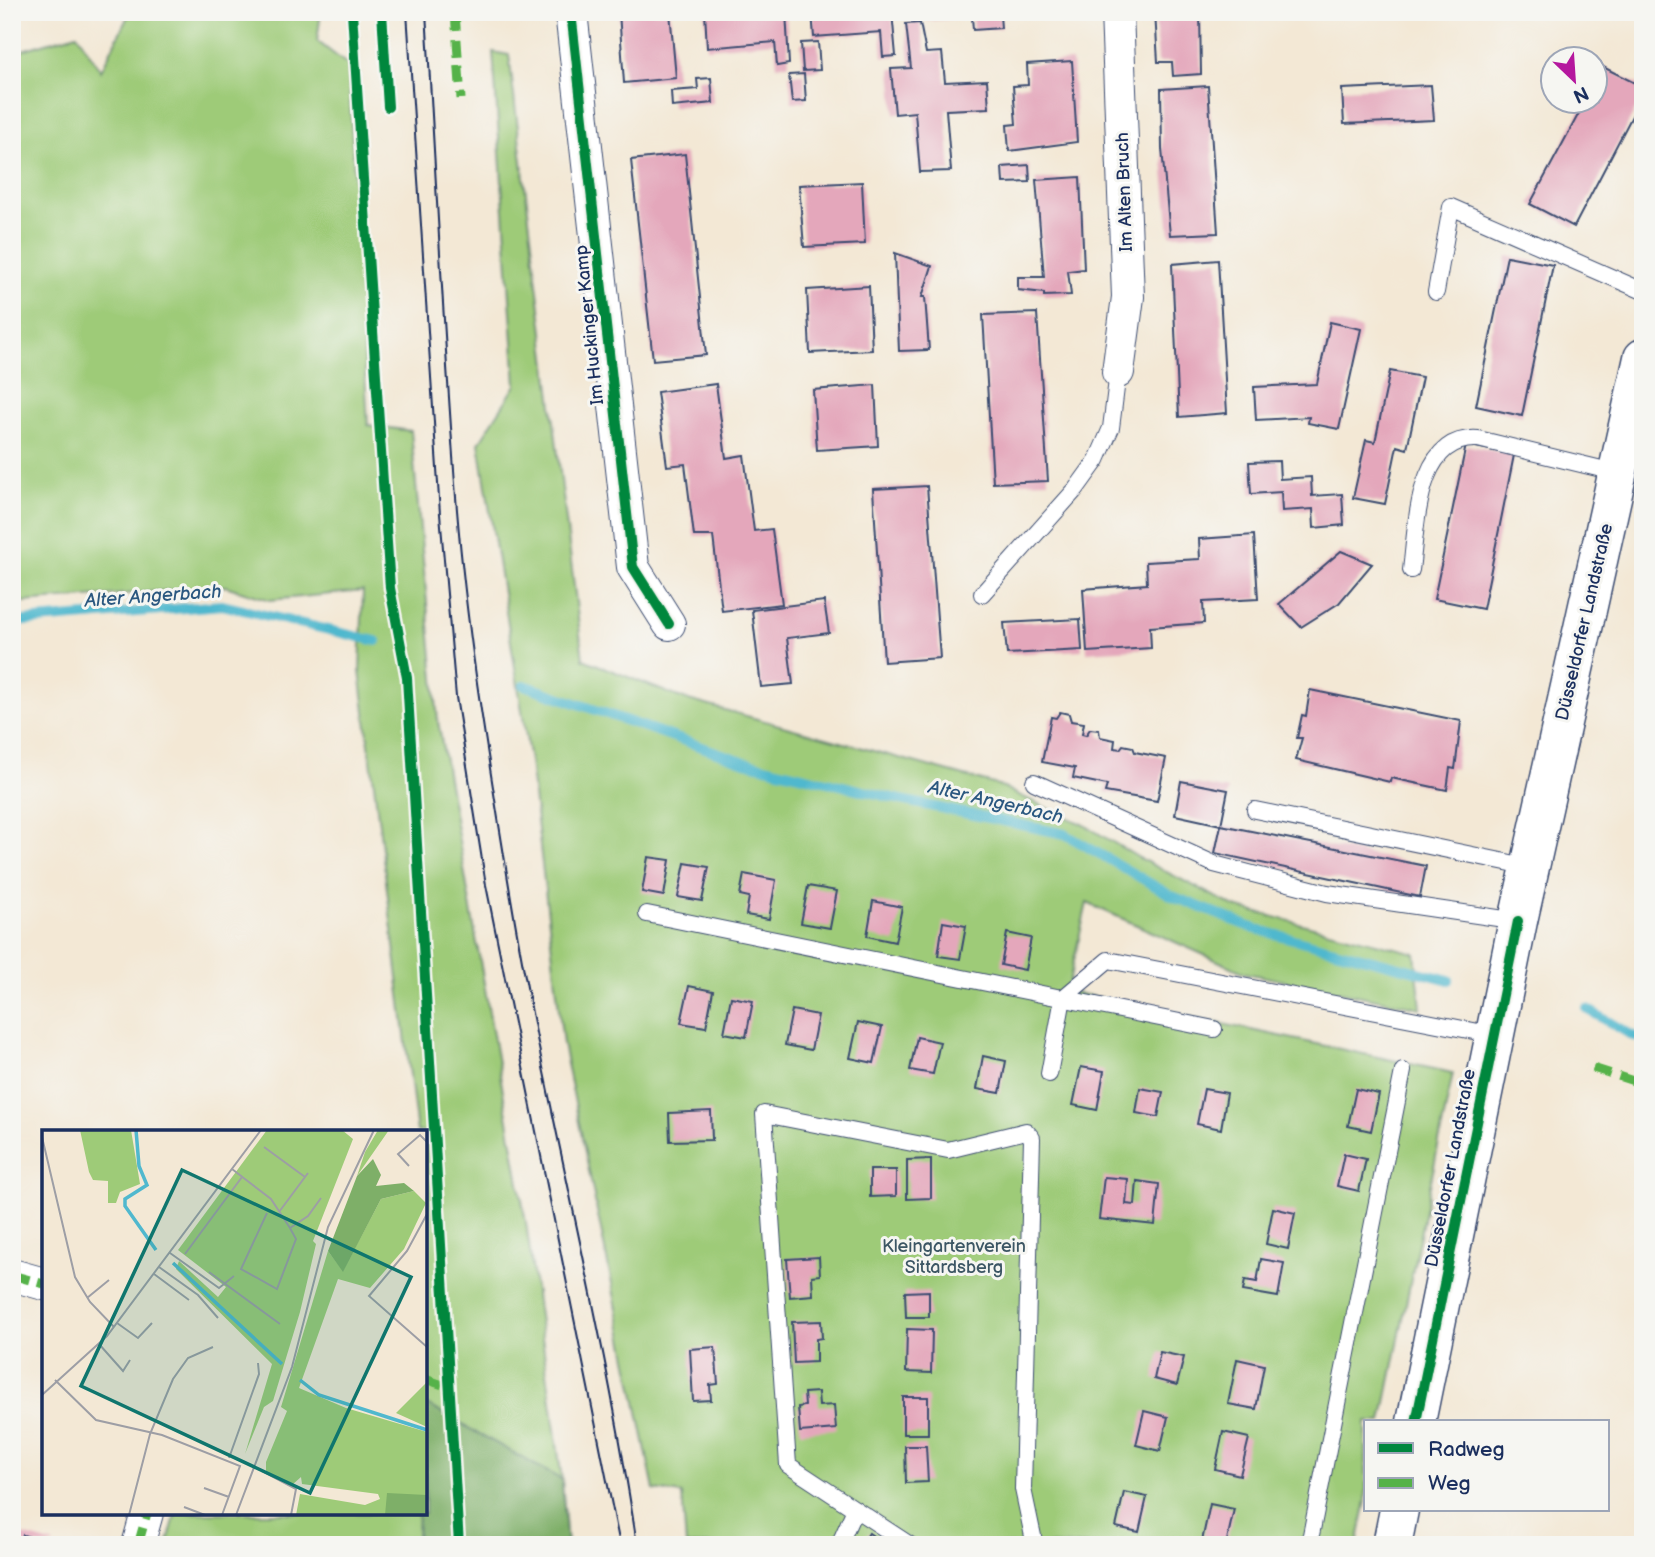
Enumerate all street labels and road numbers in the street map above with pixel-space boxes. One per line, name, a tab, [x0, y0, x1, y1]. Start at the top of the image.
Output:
street label: Im Alten Bruch	[1112, 132, 1137, 252]
street label: Im Huckinger Kamp	[571, 244, 608, 406]
street label: Düsseldorfer Landstraße	[1552, 521, 1617, 723]
street label: Düsseldorfer Landstraße	[1421, 1067, 1480, 1269]

